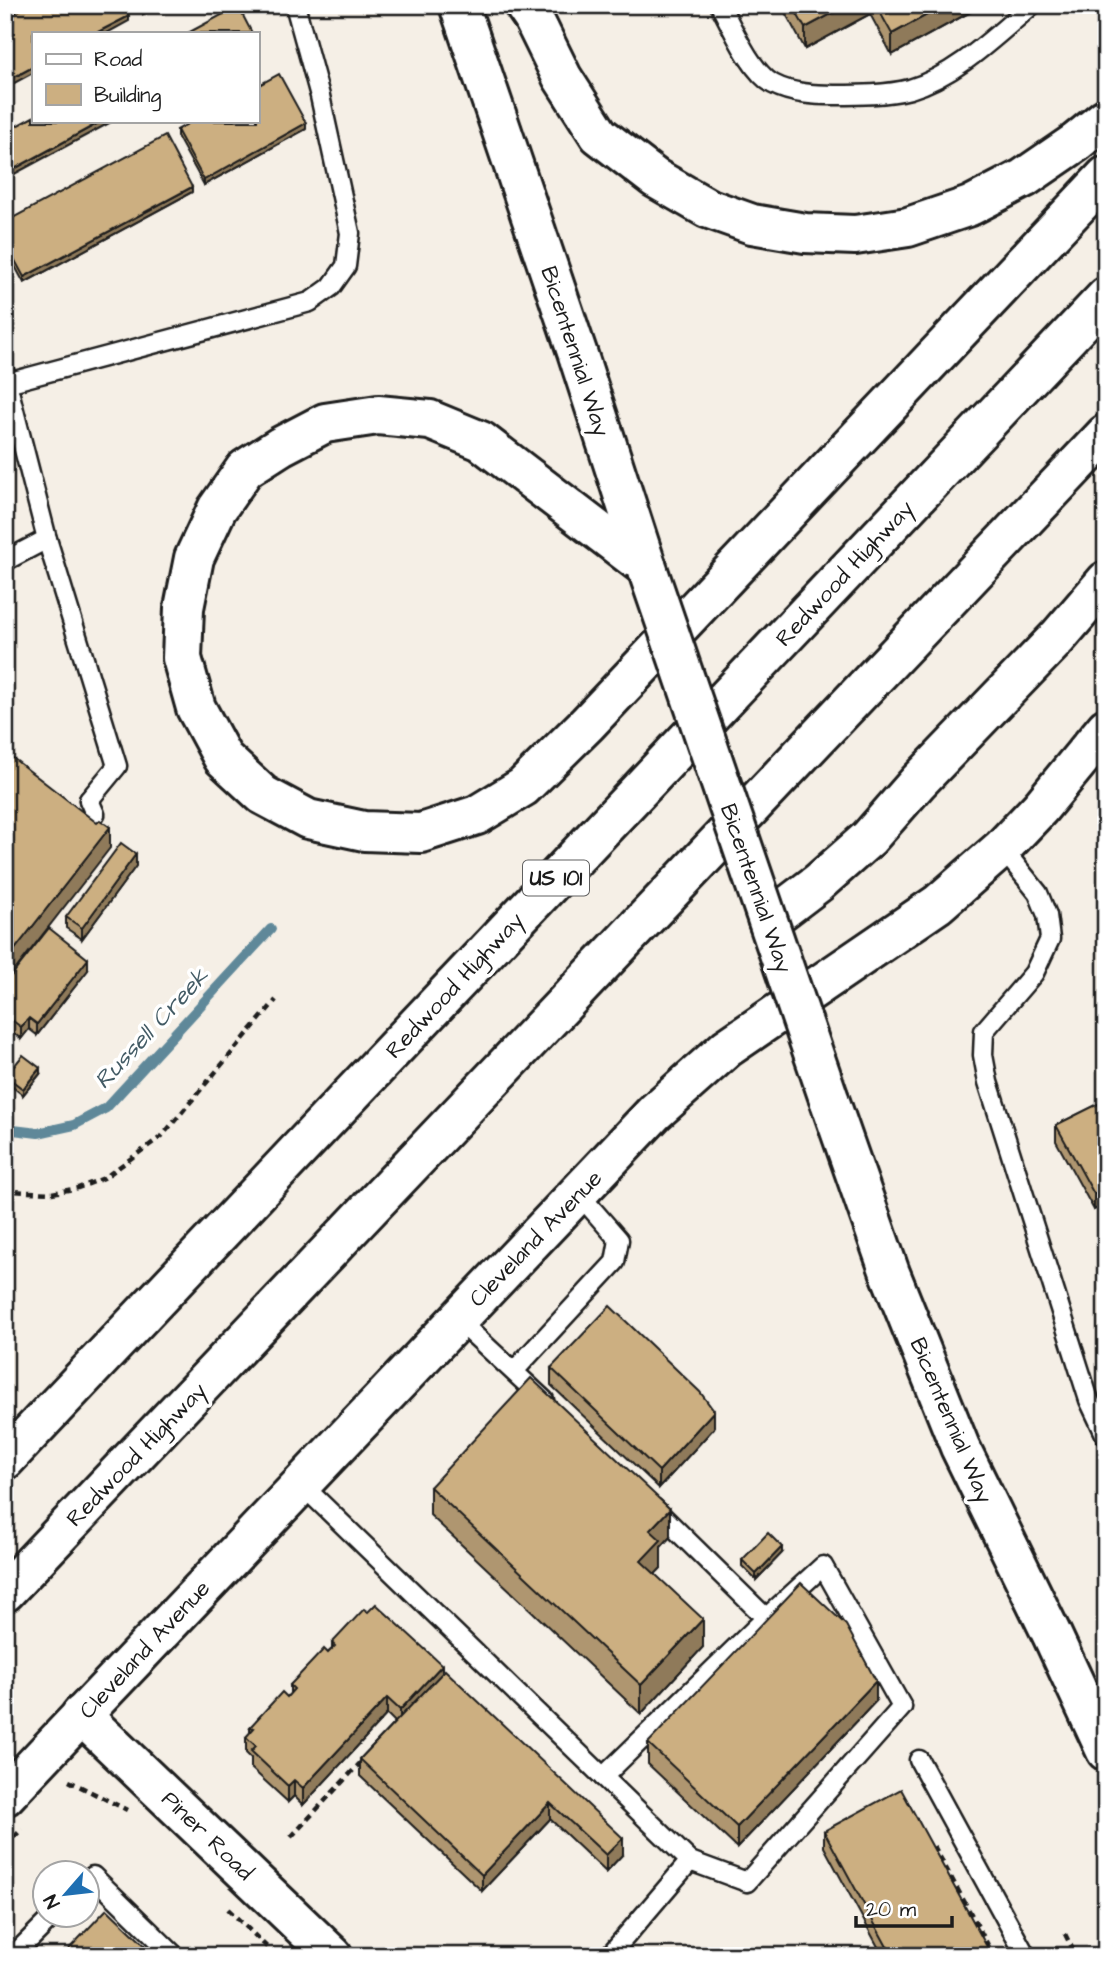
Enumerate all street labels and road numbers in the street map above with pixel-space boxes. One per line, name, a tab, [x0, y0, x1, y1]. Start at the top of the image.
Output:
street label: Bicentennial Way	[532, 262, 618, 441]
street label: Redwood Highway	[768, 493, 922, 655]
street label: Bicentennial Way	[711, 799, 800, 978]
road number: US 101	[523, 860, 589, 896]
street label: Redwood Highway	[378, 905, 532, 1067]
street label: Cleveland Avenue	[462, 1163, 609, 1314]
street label: Bicentennial Way	[901, 1333, 1001, 1509]
street label: Redwood Highway	[59, 1375, 215, 1535]
street label: Cleveland Avenue	[72, 1573, 218, 1726]
street label: Piner Road	[154, 1784, 261, 1888]

